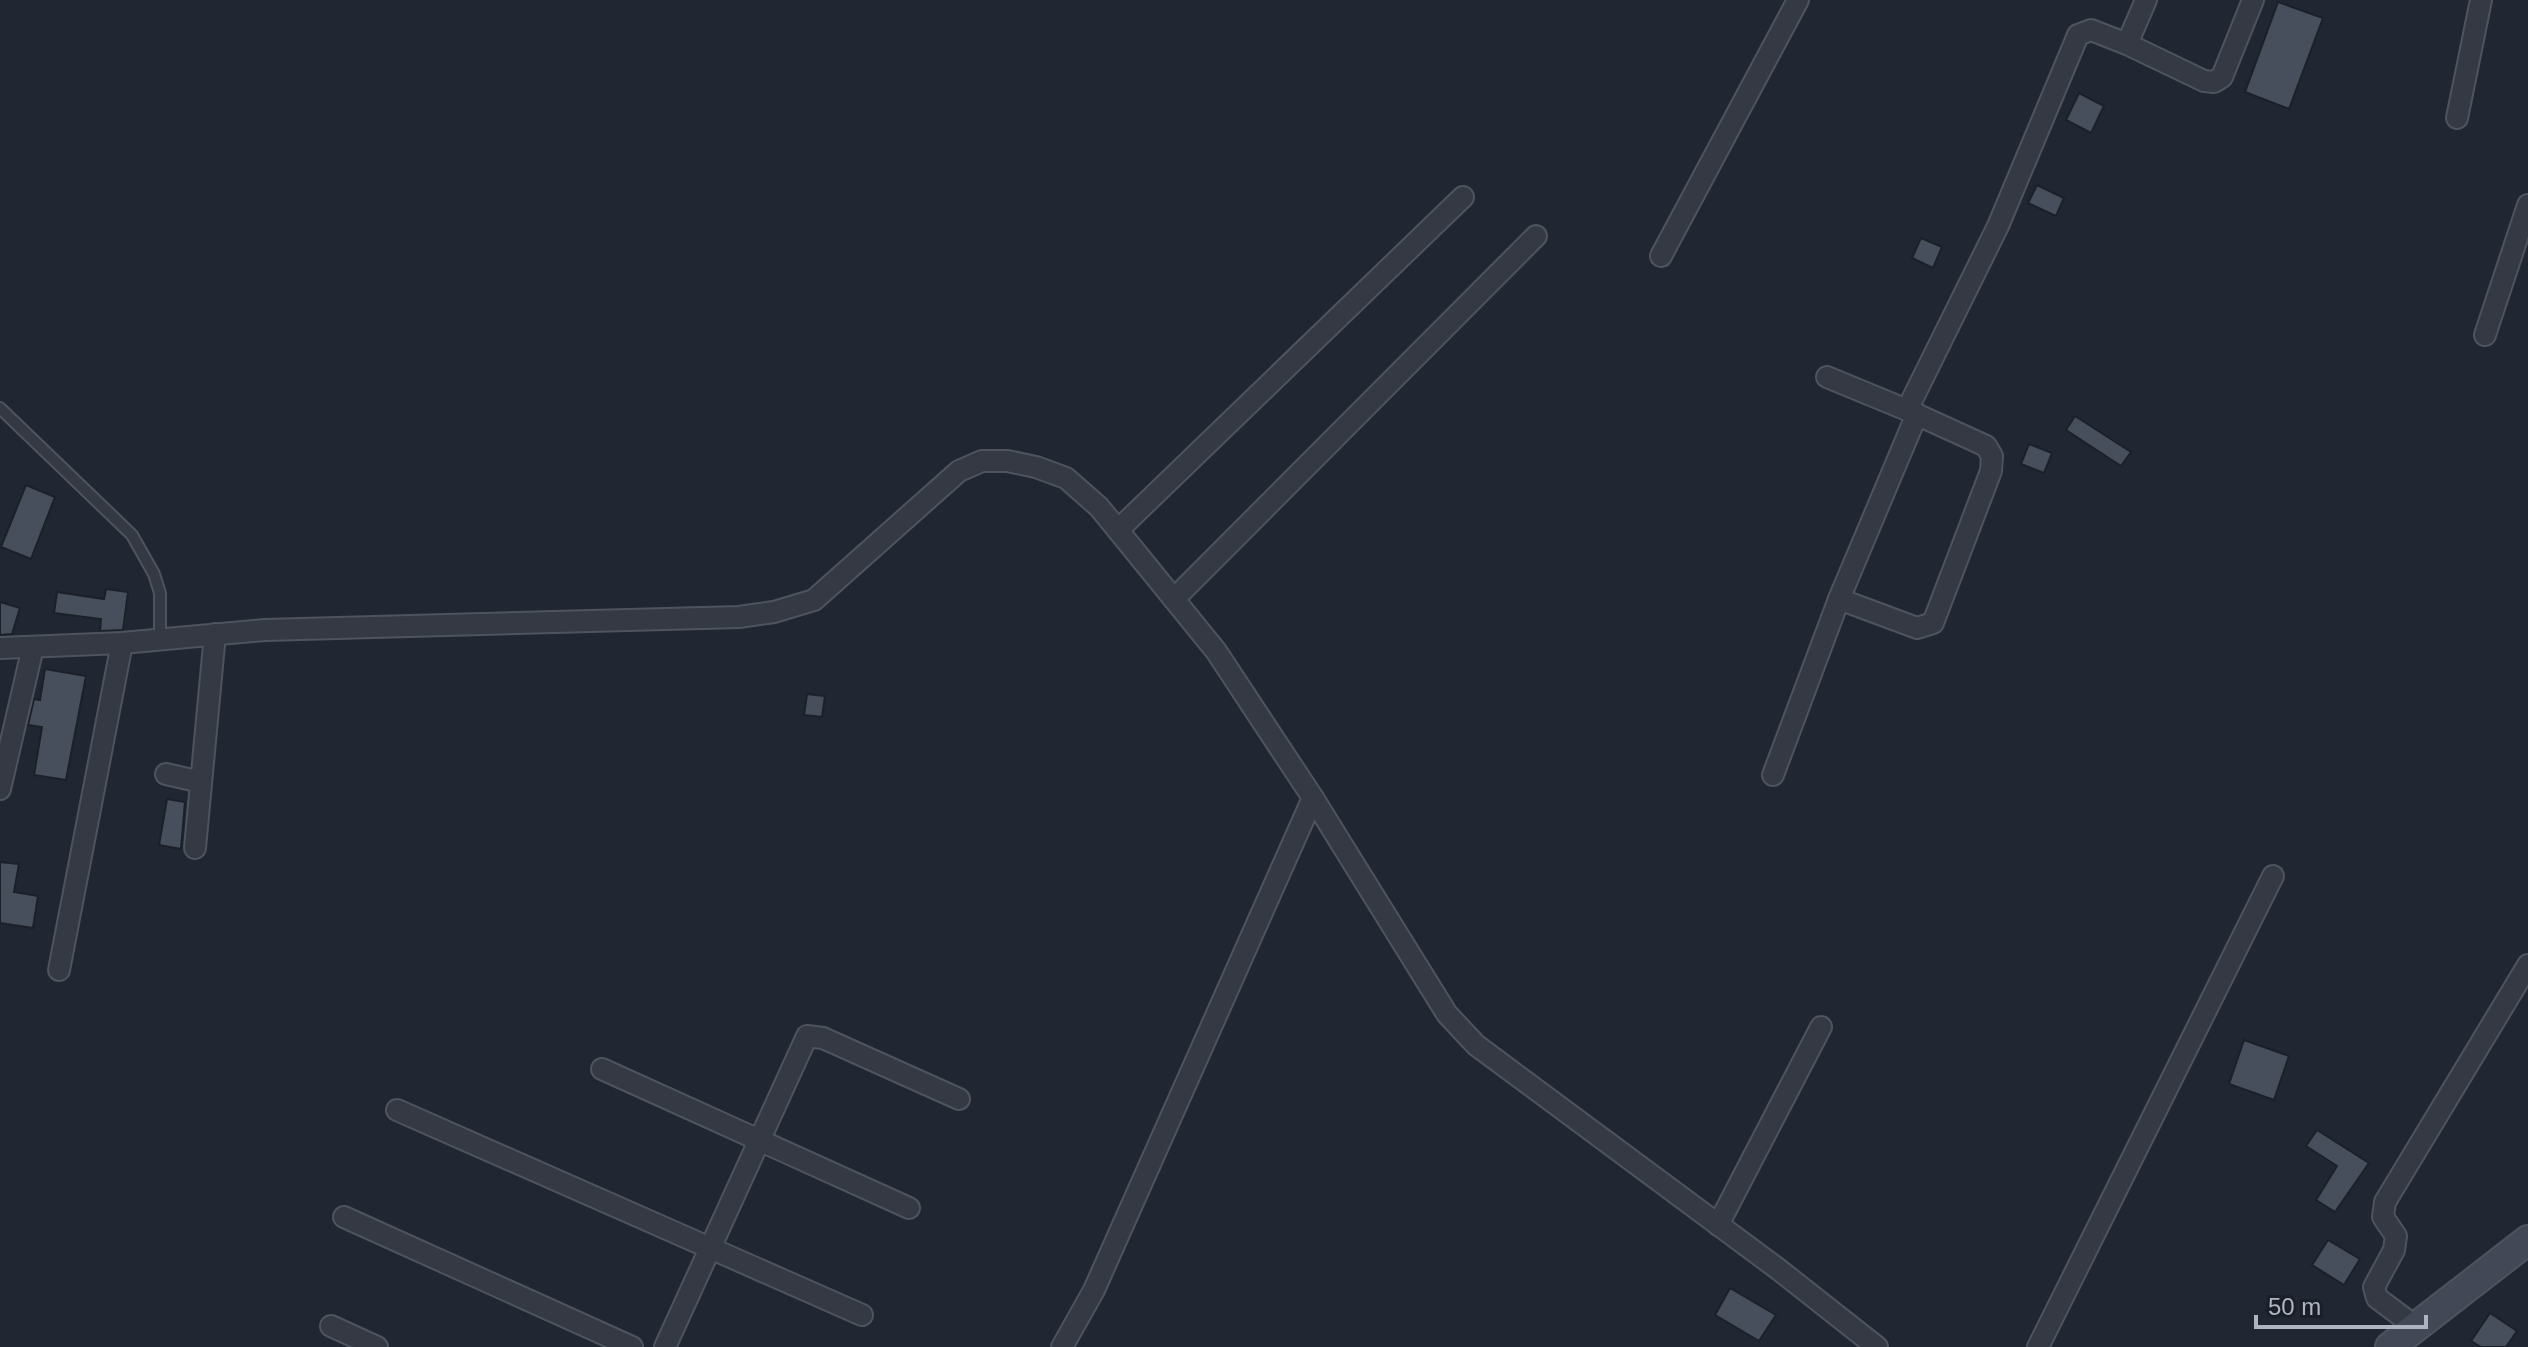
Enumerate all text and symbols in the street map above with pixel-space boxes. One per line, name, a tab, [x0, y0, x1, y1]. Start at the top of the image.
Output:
scale bar	[2256, 1279, 2426, 1329]
text: 50 m	[2268, 1293, 2321, 1320]

